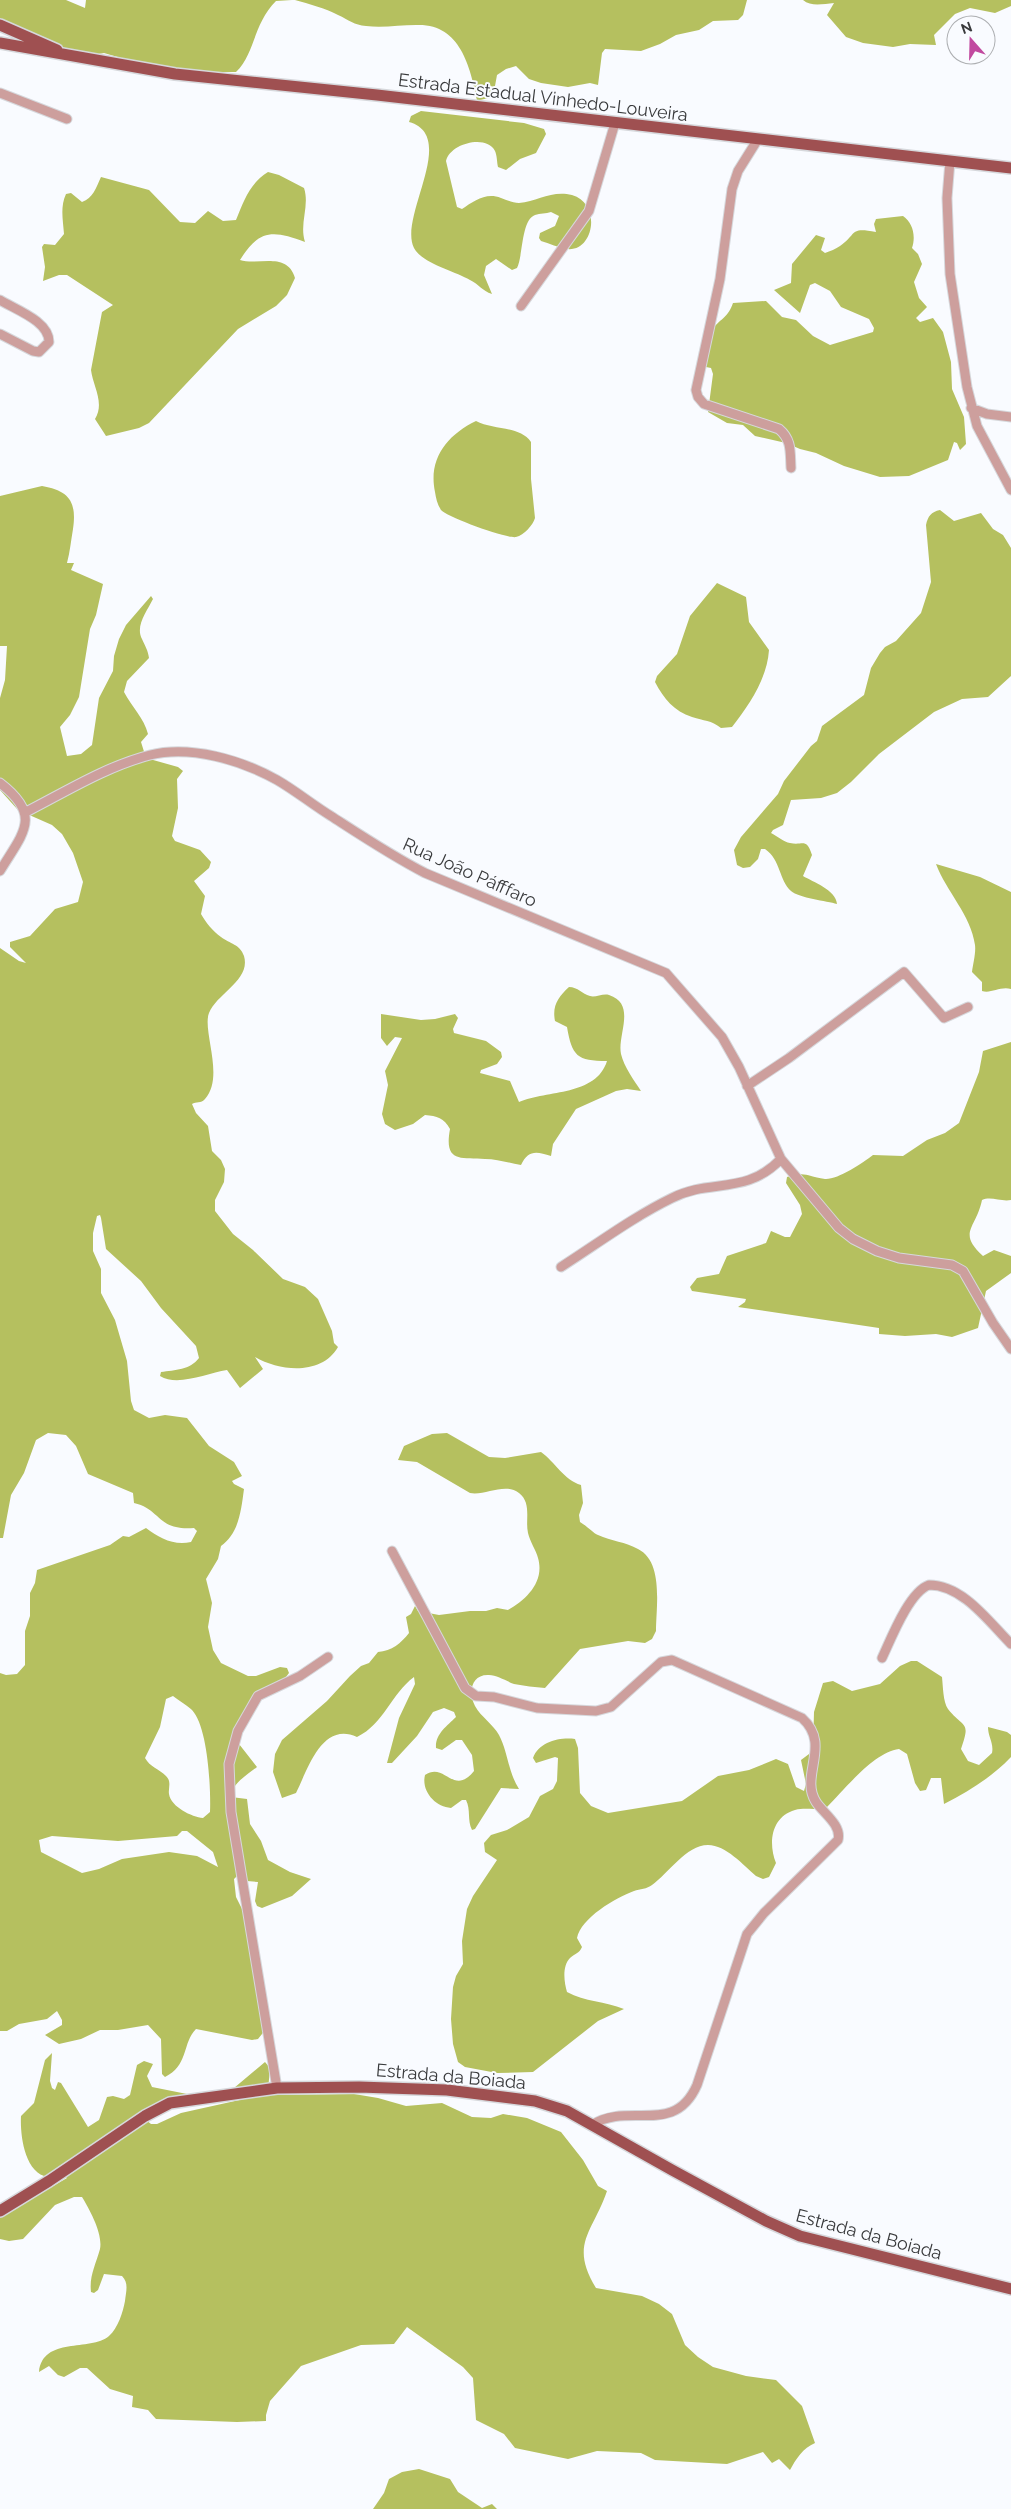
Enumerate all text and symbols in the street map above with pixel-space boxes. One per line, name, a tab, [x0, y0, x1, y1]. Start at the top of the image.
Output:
north arrow	[946, 15, 996, 65]
text: N	[959, 18, 974, 37]
street label: Estrada Estadual Vinhedo-Louveira	[397, 69, 689, 125]
street label: Rua João Páfffaro	[400, 833, 540, 911]
street label: Estrada da Boiada	[375, 2059, 527, 2093]
street label: Estrada da Boiada	[794, 2204, 944, 2264]

